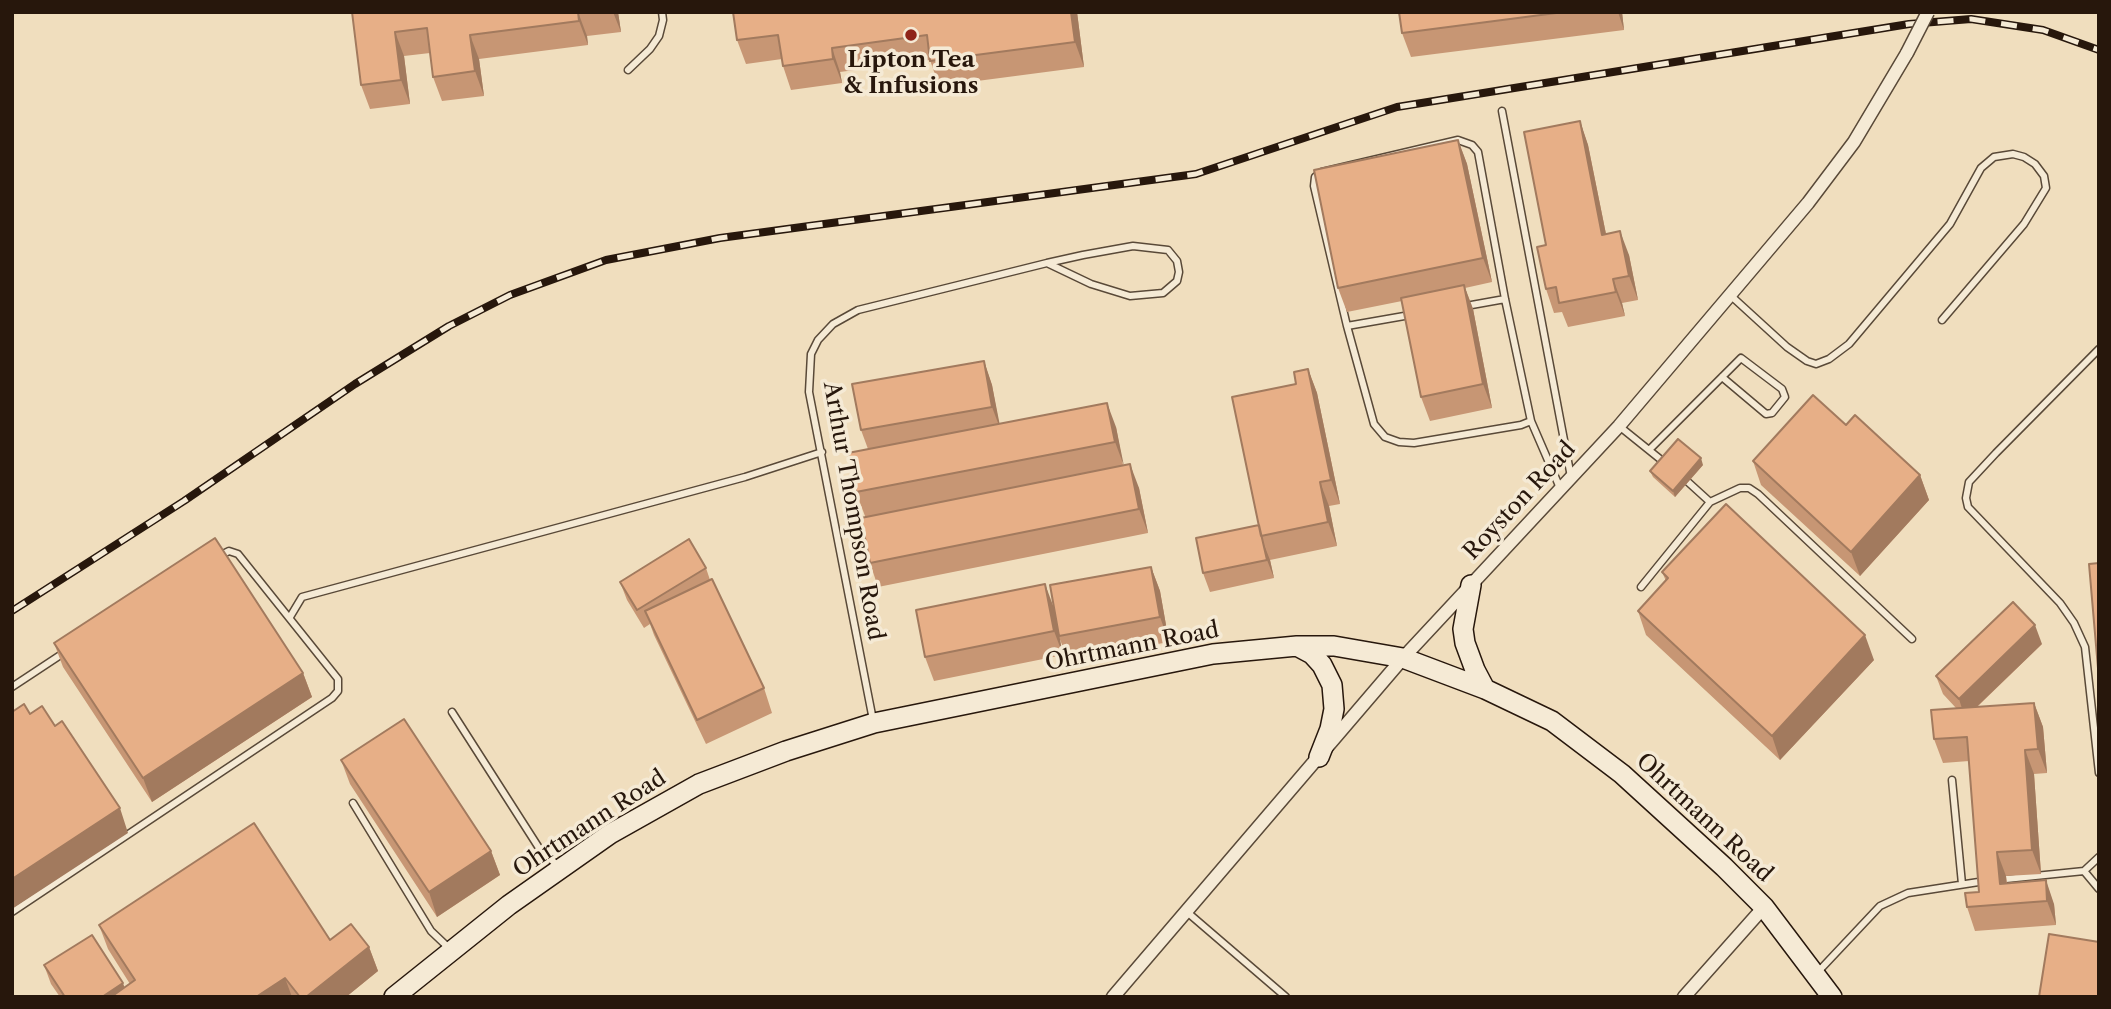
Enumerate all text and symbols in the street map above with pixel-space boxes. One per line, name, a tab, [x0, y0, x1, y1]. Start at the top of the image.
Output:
marker: Lipton Tea & Infusions	[903, 27, 919, 43]
place label: Lipton Tea & Infusions	[844, 46, 978, 100]
street label: Arthur Thompson Road	[817, 380, 889, 642]
street label: Royston Road	[1458, 436, 1582, 566]
street label: Ohrtmann Road	[1043, 617, 1221, 677]
street label: Ohrtmann Road	[1630, 748, 1778, 888]
street label: Ohrtmann Road	[508, 764, 672, 884]

